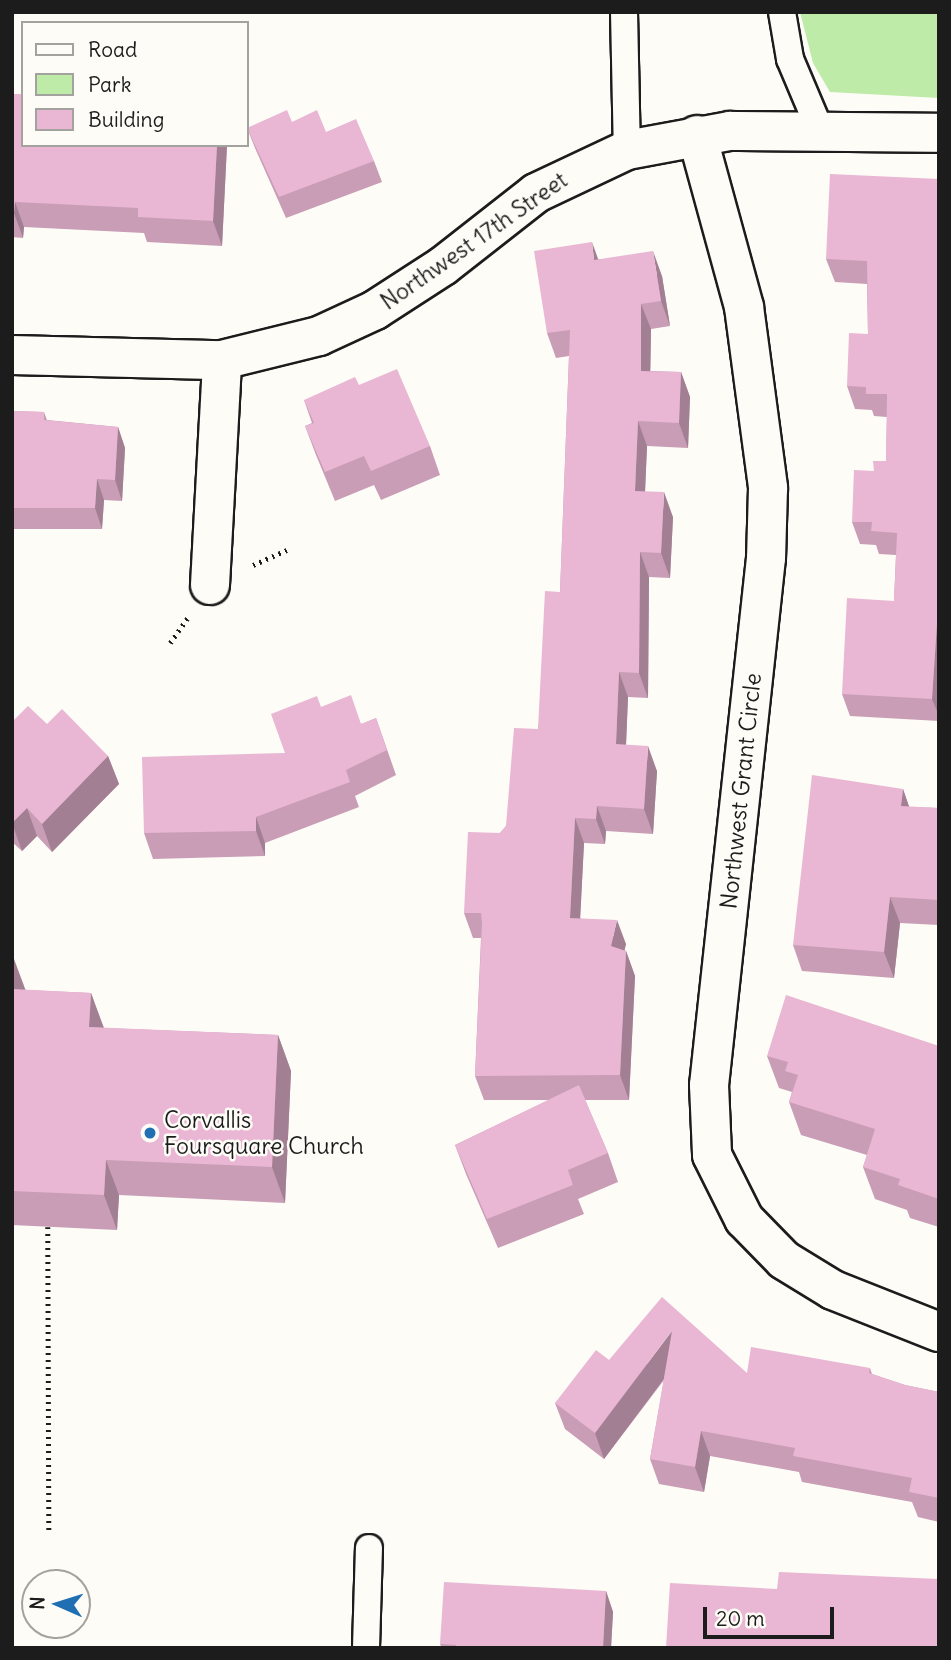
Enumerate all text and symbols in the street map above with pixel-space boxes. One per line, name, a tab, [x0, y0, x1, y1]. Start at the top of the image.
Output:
legend	[21, 21, 248, 147]
text: Road	[88, 36, 137, 63]
text: Park	[88, 71, 131, 98]
text: Building	[88, 106, 164, 133]
street label: Northwest 17th Street	[375, 166, 573, 316]
street label: Northwest Grant Circle	[715, 672, 767, 910]
place label: Corvallis Foursquare Church	[164, 1106, 364, 1160]
marker: Corvallis Foursquare Church	[142, 1125, 158, 1141]
north arrow	[21, 1569, 91, 1639]
scale bar	[706, 1594, 837, 1638]
text: N	[25, 1596, 49, 1610]
text: 20 m	[716, 1605, 765, 1632]

